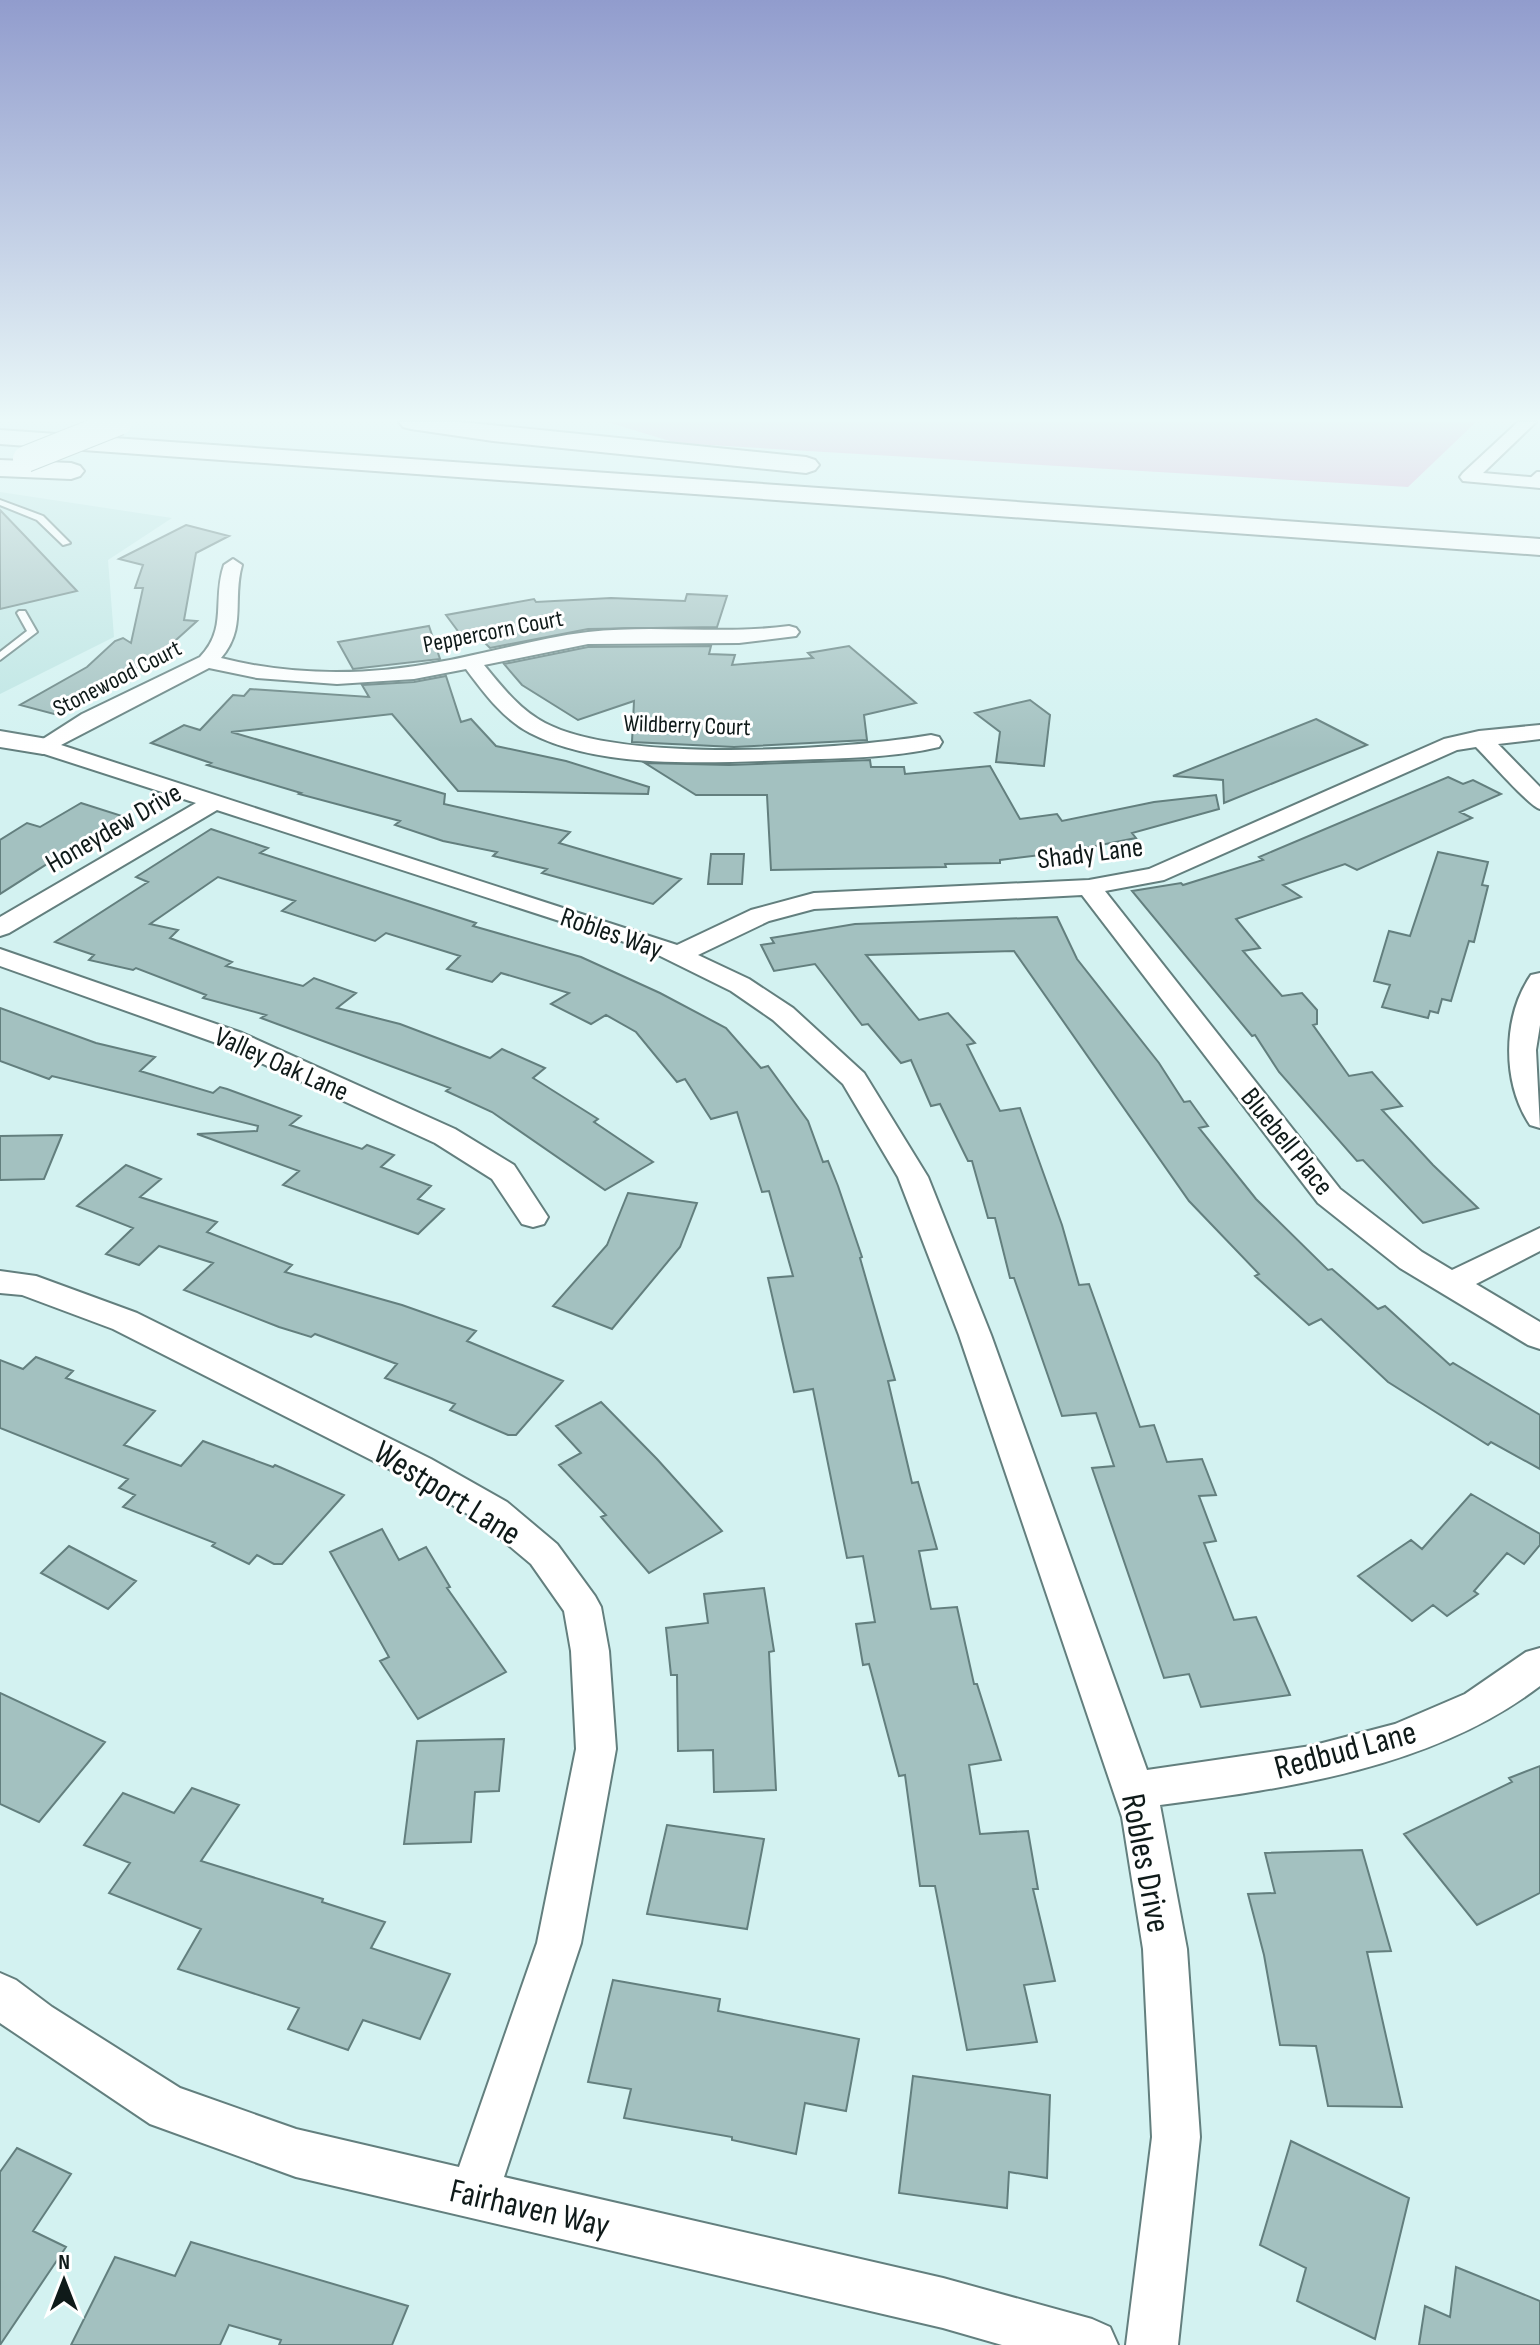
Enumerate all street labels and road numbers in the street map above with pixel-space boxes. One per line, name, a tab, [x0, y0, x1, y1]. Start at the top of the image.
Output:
street label: Peppercorn Court	[421, 604, 566, 659]
street label: Stonewood Court	[48, 634, 186, 723]
street label: Wildberry Court	[623, 709, 751, 742]
street label: Honeydew Drive	[40, 776, 188, 880]
street label: Shady Lane	[1036, 831, 1145, 876]
street label: Robles Way	[556, 901, 667, 966]
street label: Valley Oak Lane	[209, 1020, 353, 1109]
street label: Bluebell Place	[1234, 1082, 1340, 1202]
street label: Westport Lane	[366, 1432, 528, 1555]
street label: Redbud Lane	[1270, 1712, 1421, 1789]
street label: Robles Drive	[1112, 1790, 1179, 1936]
street label: Fairhaven Way	[446, 2170, 613, 2247]

